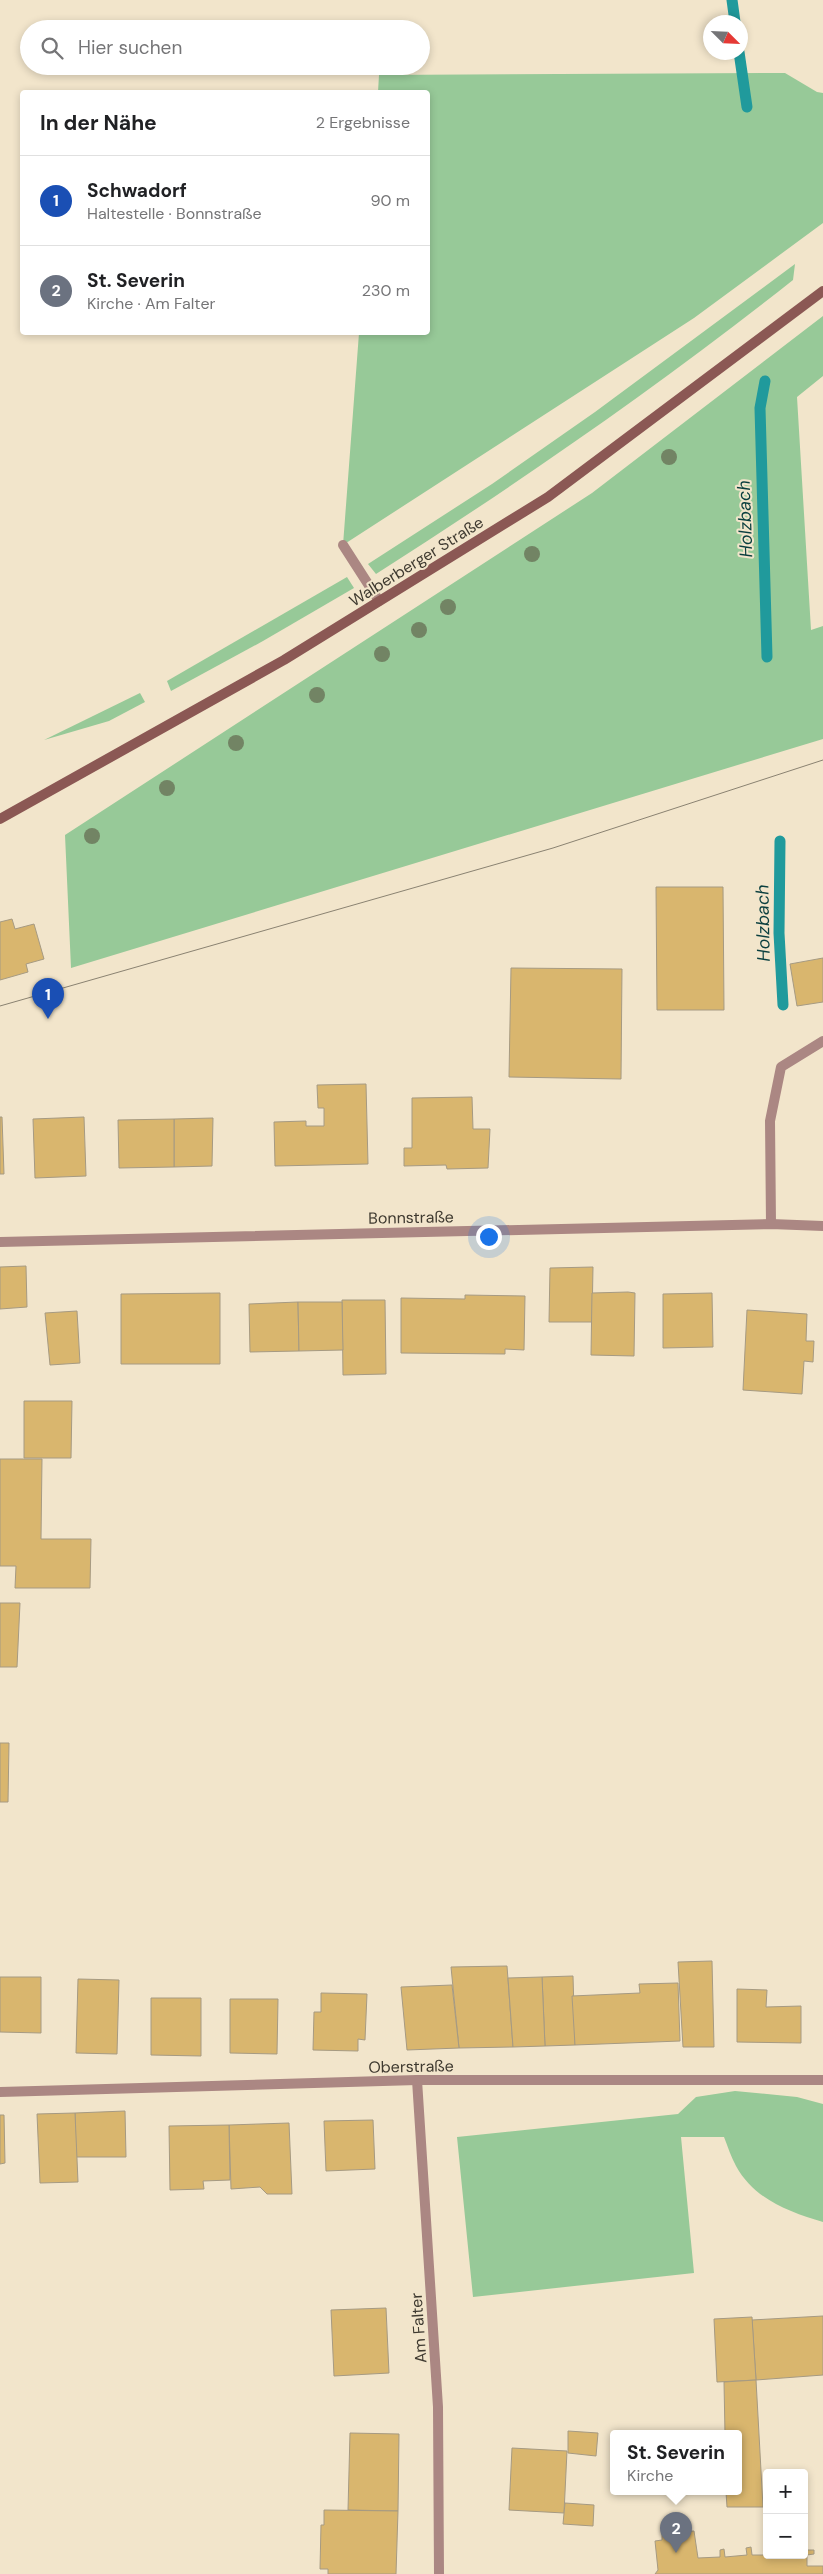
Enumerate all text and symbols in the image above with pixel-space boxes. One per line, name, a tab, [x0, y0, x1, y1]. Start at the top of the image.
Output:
north arrow	[703, 15, 748, 60]
search box	[20, 20, 430, 75]
icon: search	[38, 34, 66, 62]
text: Hier suchen	[78, 35, 182, 60]
text: In der Nähe	[40, 109, 157, 137]
text: 2 Ergebnisse	[316, 112, 410, 133]
text: Schwadorf	[87, 178, 187, 203]
text: 1	[53, 190, 59, 211]
text: 90 m	[370, 190, 410, 211]
text: Haltestelle · Bonnstraße	[87, 203, 262, 224]
text: St. Severin	[87, 268, 185, 293]
text: 2	[51, 280, 61, 301]
text: 230 m	[362, 280, 410, 301]
text: Kirche · Am Falter	[87, 293, 215, 314]
water label: Holzbach	[732, 480, 758, 558]
street label: Walberberger Straße	[345, 512, 487, 611]
water label: Holzbach	[750, 884, 776, 962]
pin: 1	[32, 978, 64, 1019]
street label: Bonnstraße	[368, 1206, 454, 1229]
your location	[476, 1224, 502, 1250]
street label: Oberstraße	[368, 2055, 454, 2078]
street label: Am Falter	[406, 2292, 431, 2364]
popup	[610, 2430, 742, 2495]
text: St. Severin	[627, 2440, 725, 2465]
text: Kirche	[627, 2465, 673, 2486]
map controls	[763, 2469, 808, 2559]
button: +	[763, 2469, 808, 2514]
pin: 2	[660, 2512, 692, 2553]
button: −	[763, 2514, 808, 2559]

